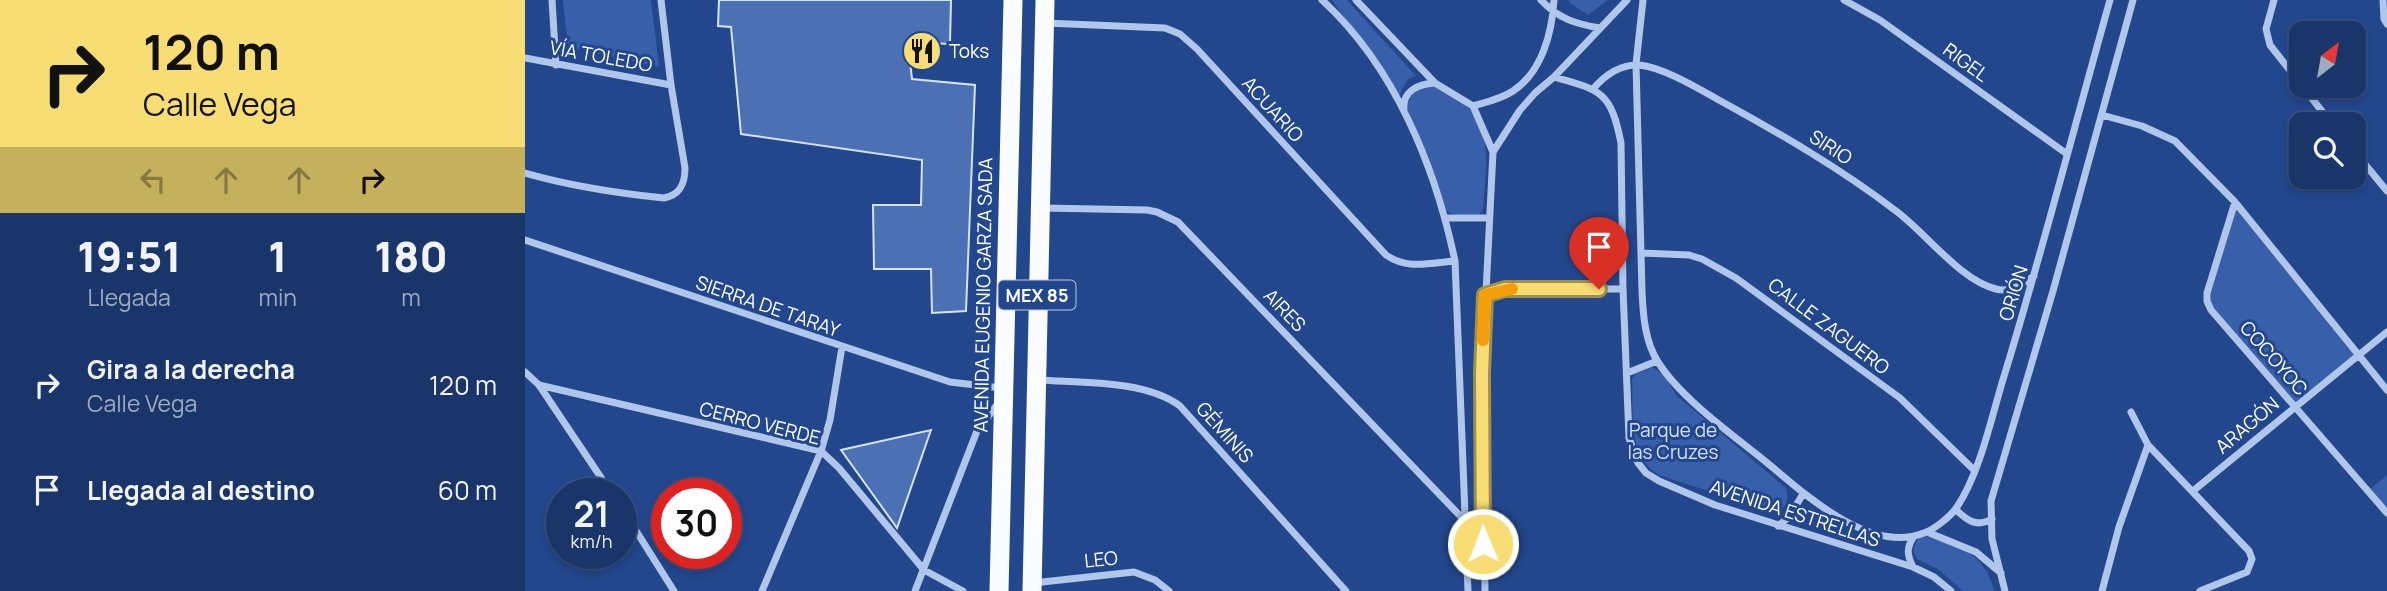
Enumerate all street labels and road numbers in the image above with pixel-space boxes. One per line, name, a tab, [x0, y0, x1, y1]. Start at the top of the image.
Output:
street label: VÍA TOLEDO	[548, 34, 655, 78]
street label: RIGEL	[1938, 37, 1994, 87]
street label: ACUARIO	[1237, 70, 1310, 148]
street label: SIRIO	[1804, 123, 1858, 171]
street label: AVENIDA EUGENIO GARZA SADA	[968, 157, 998, 433]
street label: ORIÓN	[1992, 262, 2034, 324]
street label: SIERRA DE TARAY	[693, 269, 844, 343]
street label: CALLE ZAGUERO	[1763, 272, 1895, 380]
road number: MEX 85	[999, 281, 1075, 310]
street label: AIRES	[1258, 283, 1312, 337]
street label: COCOYOC	[2234, 315, 2314, 401]
street label: ARAGÓN	[2210, 391, 2284, 459]
street label: CERRO VERDE	[697, 395, 823, 451]
street label: GÉMINIS	[1191, 396, 1260, 468]
street label: AVENIDA ESTRELLAS	[1707, 473, 1884, 553]
street label: LEO	[1083, 544, 1119, 574]

